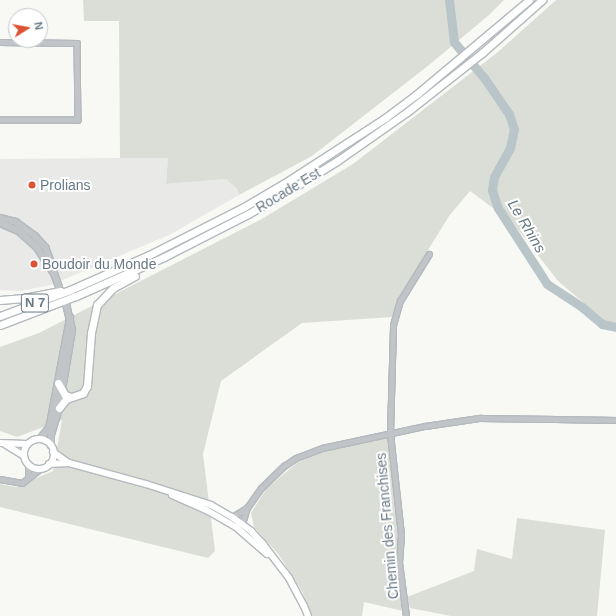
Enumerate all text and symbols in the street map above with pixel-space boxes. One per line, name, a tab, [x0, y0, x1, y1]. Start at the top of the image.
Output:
north arrow	[8, 8, 48, 48]
text: N	[32, 21, 45, 31]
street label: Rocade Est	[253, 164, 323, 216]
place label: Prolians	[40, 177, 91, 193]
marker: Prolians	[27, 180, 37, 190]
water label: Le Rhins	[504, 196, 550, 256]
place label: Boudoir du Monde	[42, 256, 156, 272]
marker: Boudoir du Monde	[29, 259, 39, 269]
road number: N 7	[20, 292, 50, 314]
street label: Chemin des Franchises	[372, 452, 402, 600]

